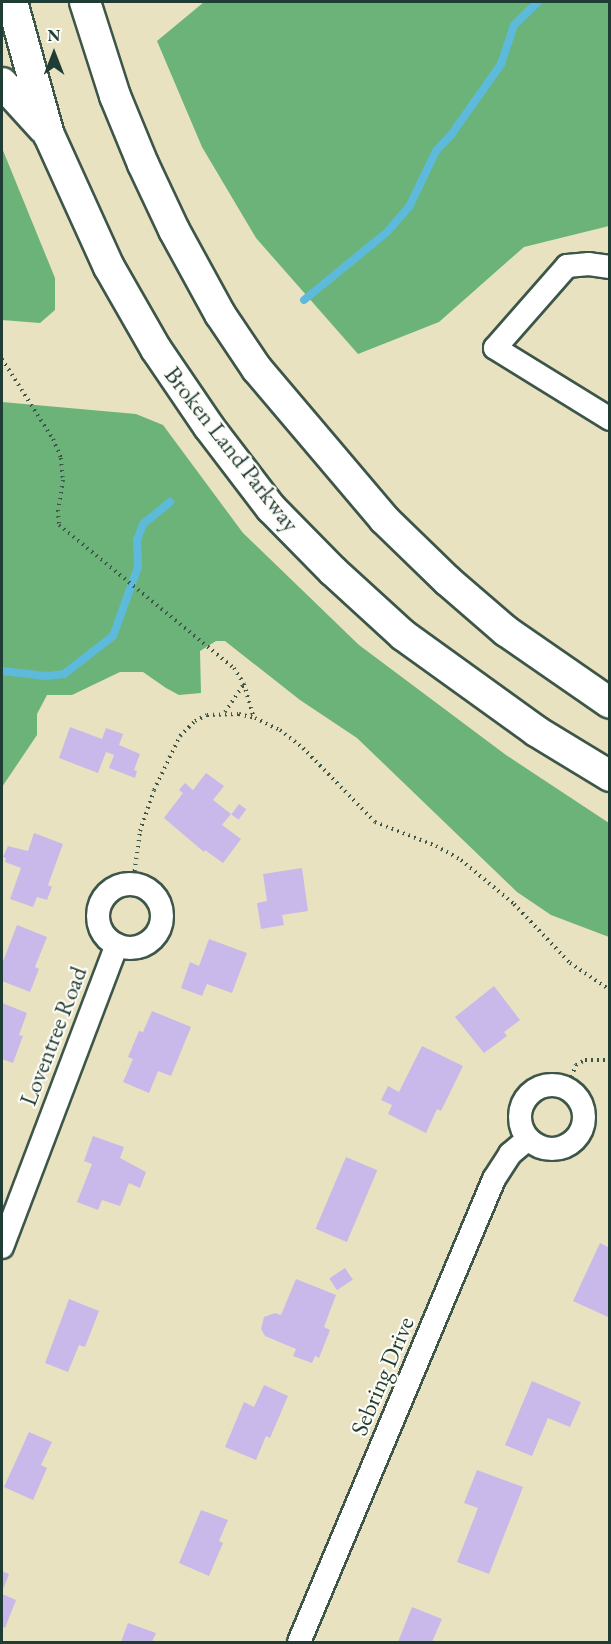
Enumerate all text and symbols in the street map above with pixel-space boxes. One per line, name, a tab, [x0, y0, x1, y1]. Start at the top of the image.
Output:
north arrow	[24, 24, 84, 84]
text: N	[48, 25, 60, 46]
street label: Broken Land Parkway	[159, 361, 305, 537]
street label: Loventree Road	[13, 962, 93, 1110]
street label: Sebring Drive	[344, 1312, 420, 1440]

